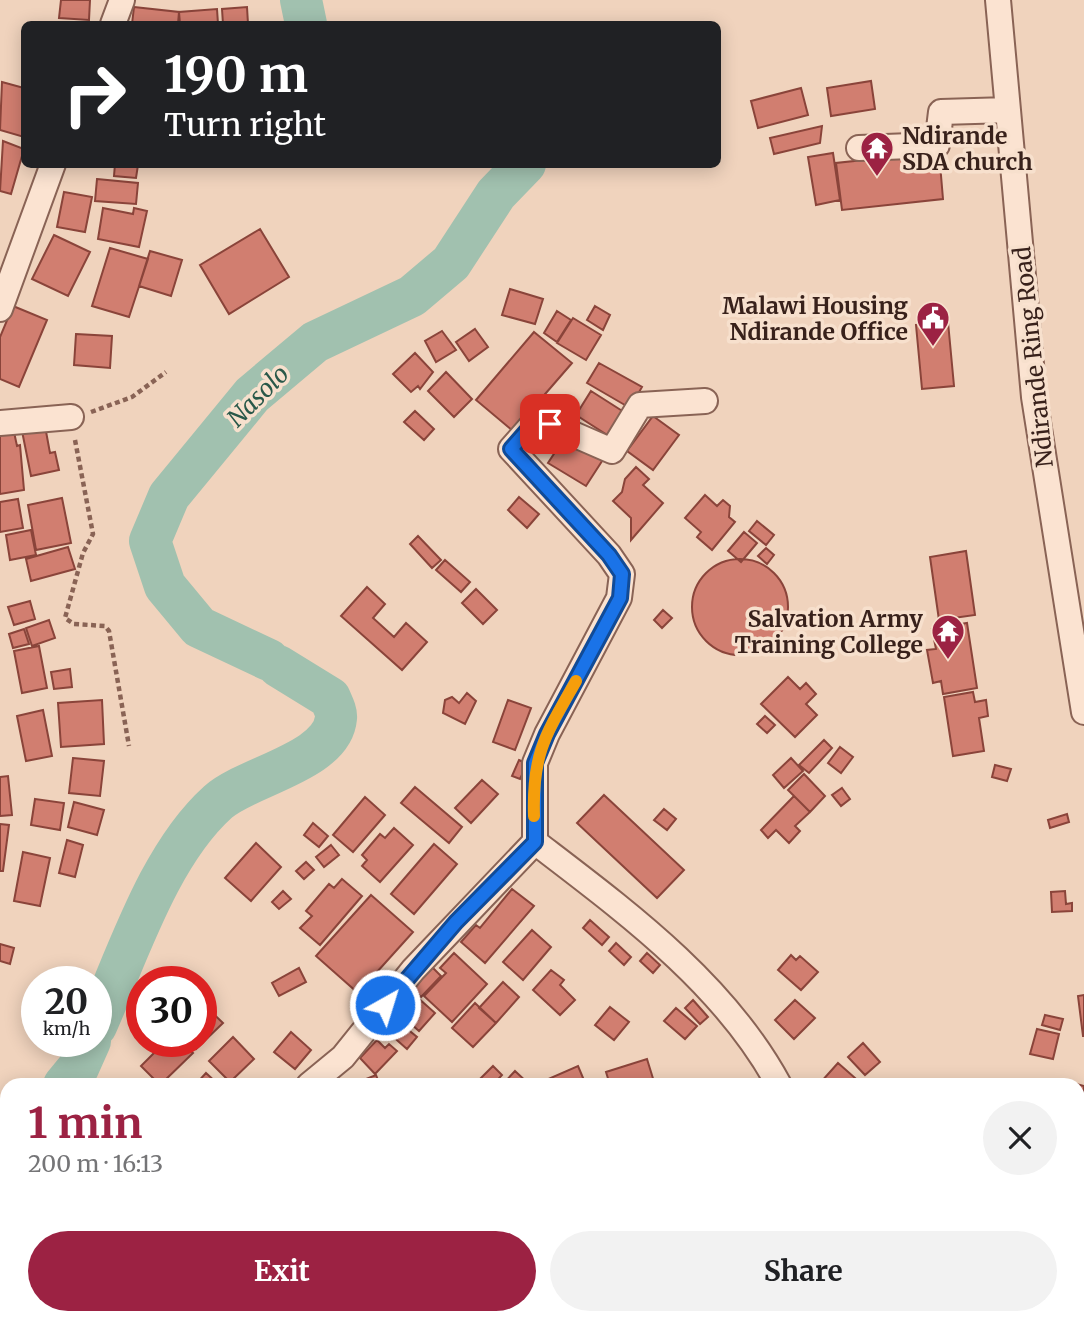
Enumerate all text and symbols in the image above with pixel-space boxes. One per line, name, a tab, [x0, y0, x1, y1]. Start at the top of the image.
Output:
text: 190 m	[164, 44, 308, 105]
icon: right	[49, 49, 140, 140]
text: Turn right	[164, 105, 326, 145]
place label: Ndirande SDA church	[902, 121, 1033, 176]
temple icon: Ndirande SDA church	[858, 129, 896, 178]
street label: Ndirande Ring Road	[1007, 245, 1059, 469]
place label: Malawi Housing Ndirande Office	[722, 291, 909, 346]
public building icon: Malawi Housing Ndirande Office	[914, 299, 952, 348]
water label: Nasolo	[221, 359, 295, 433]
pin	[520, 394, 580, 454]
icon: arrive	[531, 405, 569, 443]
place label: Salvation Army Training College	[735, 604, 923, 659]
temple icon: Salvation Army Training College	[929, 612, 967, 661]
speed limit sign: 30	[126, 966, 217, 1057]
position arrow	[348, 968, 422, 1042]
text: 20	[45, 980, 88, 1024]
text: km/h	[43, 1017, 90, 1040]
text: 1 min	[28, 1097, 142, 1149]
button: close	[983, 1101, 1057, 1175]
text: 200 m · 16:13	[28, 1149, 163, 1178]
button: Exit	[28, 1231, 536, 1311]
button: Share	[550, 1231, 1057, 1311]

